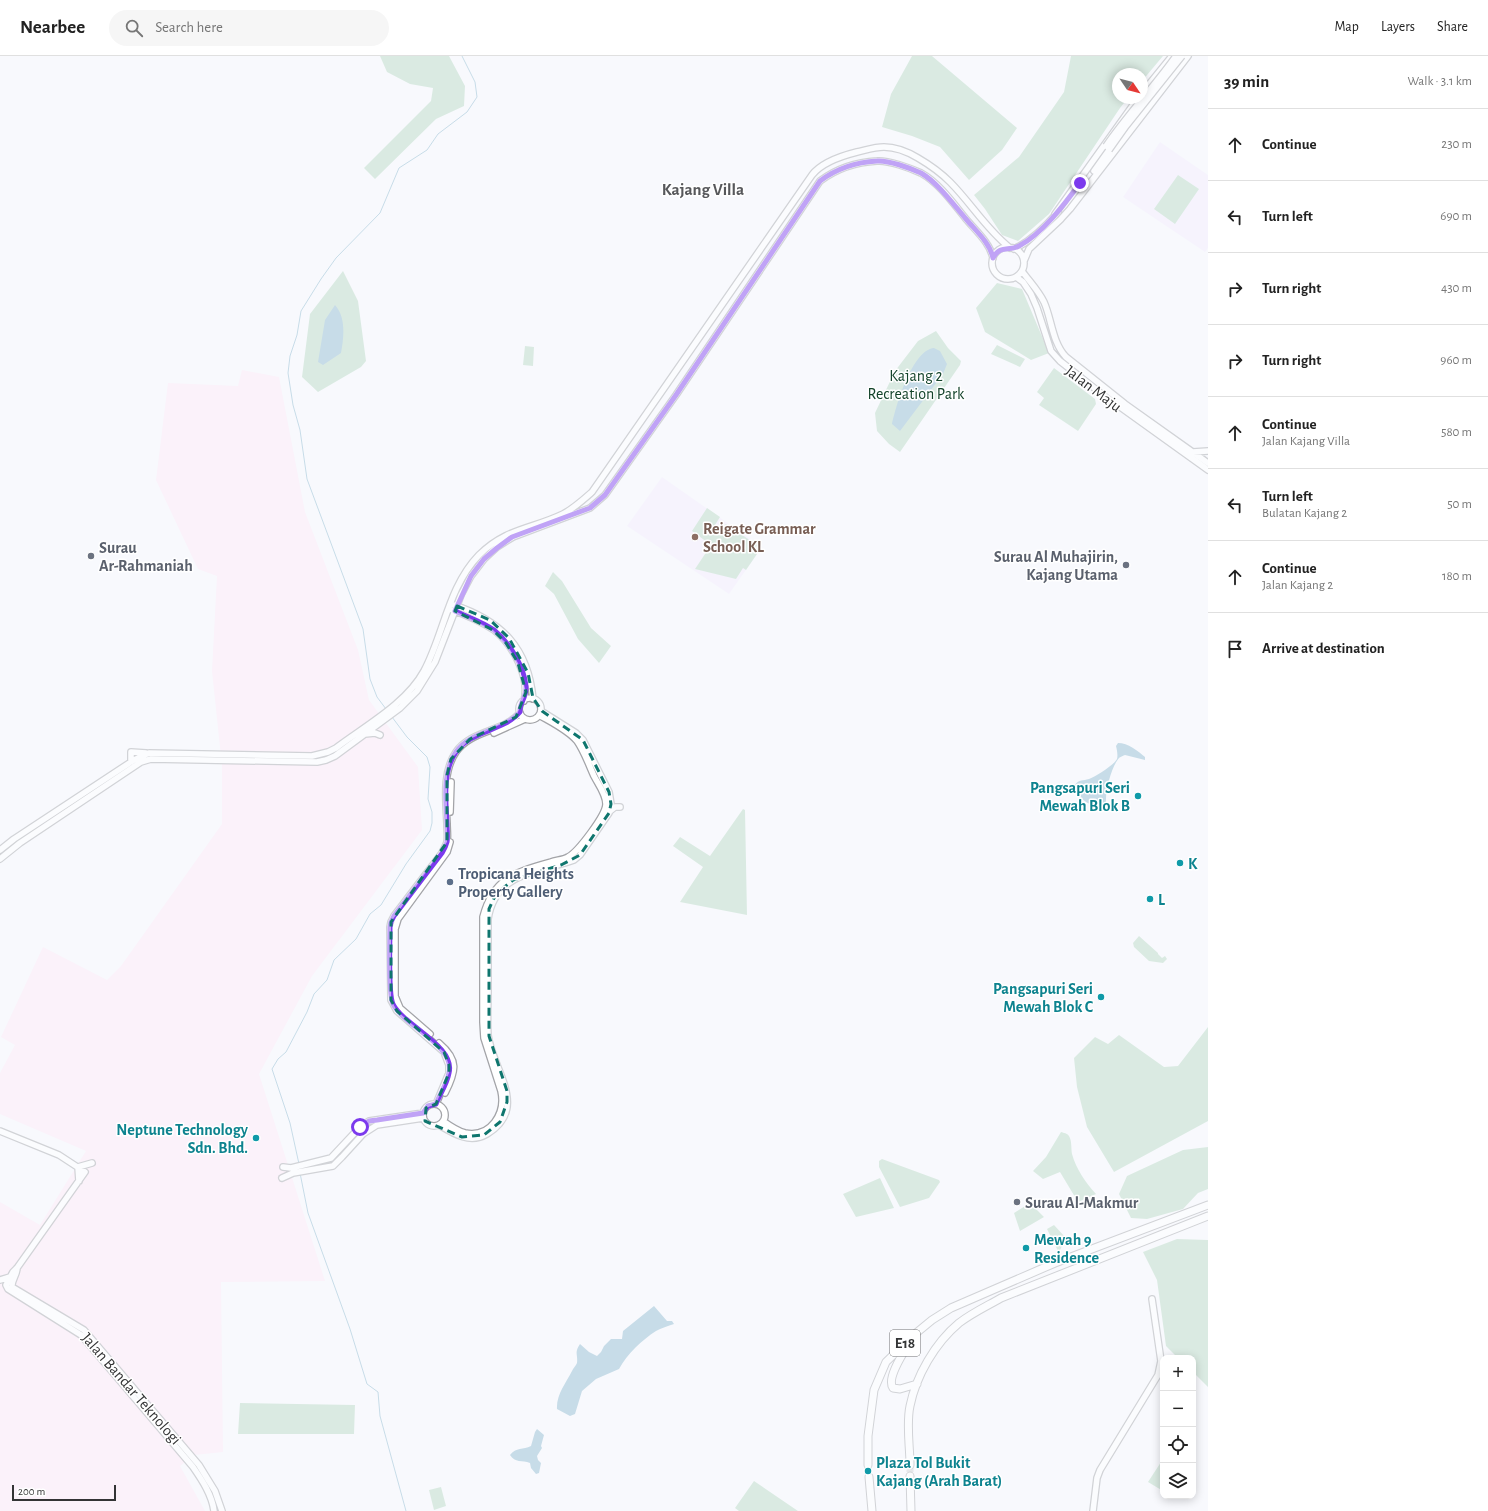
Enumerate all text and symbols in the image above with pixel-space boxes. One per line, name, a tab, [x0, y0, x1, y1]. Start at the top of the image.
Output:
search box	[109, 10, 389, 46]
icon: search	[123, 17, 145, 39]
text: Nearbee	[20, 18, 85, 37]
text: Search here	[155, 20, 223, 35]
text: Map	[1334, 20, 1359, 34]
text: Layers	[1381, 20, 1415, 34]
text: Share	[1437, 20, 1468, 34]
north arrow	[1112, 68, 1148, 104]
text: 39 min	[1224, 73, 1269, 90]
text: Walk · 3.1 km	[1407, 75, 1472, 88]
icon: ahead	[1224, 134, 1246, 156]
text: Continue	[1262, 137, 1317, 152]
text: 230 m	[1441, 138, 1472, 151]
route end	[1071, 174, 1089, 192]
district label: Kajang Villa	[662, 181, 744, 199]
icon: left	[1224, 206, 1246, 228]
text: Turn left	[1262, 209, 1313, 224]
text: 690 m	[1440, 210, 1472, 223]
icon: right	[1224, 278, 1246, 300]
text: Turn right	[1262, 281, 1321, 296]
text: 430 m	[1441, 282, 1472, 295]
icon: right	[1224, 350, 1246, 372]
text: Turn right	[1262, 353, 1321, 368]
text: 960 m	[1440, 354, 1472, 367]
street label: Jalan Maju	[1061, 362, 1125, 416]
park label: Kajang 2 Recreation Park	[868, 368, 965, 402]
text: Continue	[1262, 417, 1317, 432]
icon: ahead	[1224, 422, 1246, 444]
text: 580 m	[1441, 426, 1472, 439]
text: Jalan Kajang Villa	[1262, 435, 1350, 448]
text: Turn left	[1262, 489, 1313, 504]
icon: left	[1224, 494, 1246, 516]
text: 50 m	[1447, 498, 1472, 511]
text: Bulatan Kajang 2	[1262, 507, 1347, 520]
place label: Reigate Grammar School KL	[703, 521, 816, 555]
marker: Reigate Grammar School KL	[690, 532, 700, 542]
place label: Surau Ar-Rahmaniah	[99, 540, 193, 574]
place label: Surau Al Muhajirin, Kajang Utama	[994, 549, 1118, 584]
marker: Surau Ar-Rahmaniah	[86, 551, 96, 561]
marker: Surau Al Muhajirin, Kajang Utama	[1121, 560, 1131, 570]
text: Continue	[1262, 561, 1317, 576]
icon: ahead	[1224, 566, 1246, 588]
text: 180 m	[1442, 570, 1472, 583]
text: Jalan Kajang 2	[1262, 579, 1333, 592]
icon: arrive	[1224, 638, 1246, 660]
text: Arrive at destination	[1262, 641, 1385, 656]
place label: Pangsapuri Seri Mewah Blok B	[1030, 780, 1130, 814]
marker: Pangsapuri Seri Mewah Blok B	[1133, 791, 1143, 801]
place label: K	[1188, 856, 1198, 872]
marker: K	[1175, 858, 1185, 868]
place label: Tropicana Heights Property Gallery	[458, 866, 574, 901]
marker: Tropicana Heights Property Gallery	[445, 877, 455, 887]
place label: L	[1158, 892, 1165, 908]
marker: L	[1145, 894, 1155, 904]
place label: Pangsapuri Seri Mewah Blok C	[993, 981, 1094, 1015]
marker: Pangsapuri Seri Mewah Blok C	[1096, 992, 1106, 1002]
route start	[351, 1118, 369, 1136]
place label: Neptune Technology Sdn. Bhd.	[116, 1122, 249, 1156]
marker: Neptune Technology Sdn. Bhd.	[251, 1133, 261, 1143]
place label: Surau Al-Makmur	[1025, 1195, 1139, 1211]
marker: Surau Al-Makmur	[1012, 1197, 1022, 1207]
place label: Mewah 9 Residence	[1034, 1232, 1099, 1266]
marker: Mewah 9 Residence	[1021, 1243, 1031, 1253]
street label: Jalan Bandar Teknologi	[78, 1330, 184, 1448]
road number: E18	[890, 1330, 920, 1356]
map controls	[1160, 1355, 1196, 1499]
button: +	[1160, 1355, 1196, 1391]
button: −	[1160, 1391, 1196, 1427]
button: locate	[1160, 1427, 1196, 1463]
place label: Plaza Tol Bukit Kajang (Arah Barat)	[876, 1455, 1002, 1490]
button: layers	[1160, 1463, 1196, 1499]
marker: Plaza Tol Bukit Kajang (Arah Barat)	[863, 1466, 873, 1476]
scale bar	[12, 1483, 116, 1502]
text: 200 m	[18, 1486, 45, 1497]

